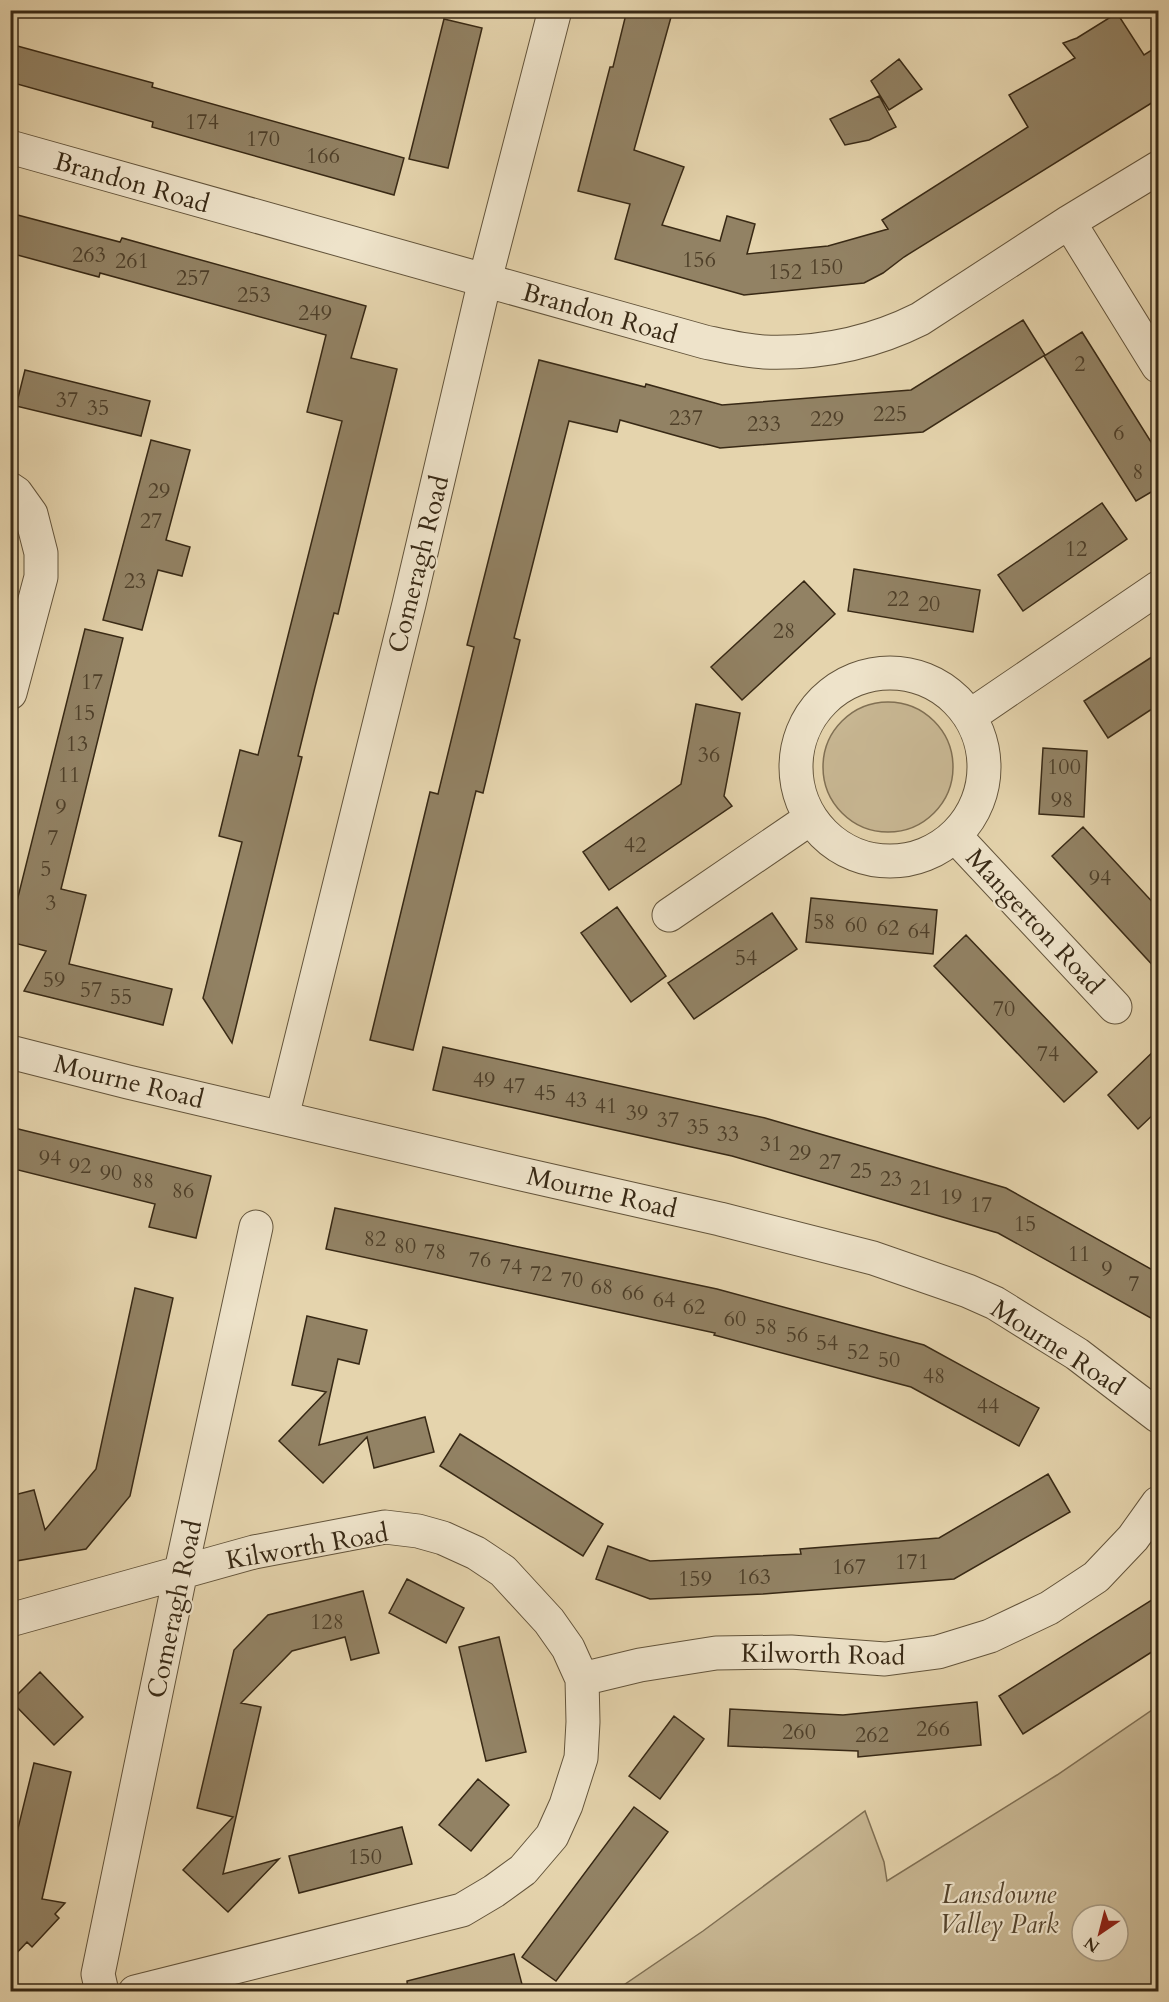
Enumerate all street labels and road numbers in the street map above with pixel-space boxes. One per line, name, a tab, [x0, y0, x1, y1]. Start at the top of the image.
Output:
street label: Brandon Road	[50, 144, 214, 221]
street label: Brandon Road	[518, 275, 682, 352]
street label: Comeragh Road	[380, 472, 457, 656]
street label: Mangerton Road	[958, 841, 1111, 1002]
street label: Mourne Road	[50, 1046, 207, 1117]
street label: Mourne Road	[523, 1158, 681, 1227]
street label: Mourne Road	[984, 1291, 1132, 1404]
street label: Kilworth Road	[223, 1515, 391, 1578]
street label: Comeragh Road	[139, 1517, 210, 1701]
street label: Kilworth Road	[741, 1636, 906, 1673]

